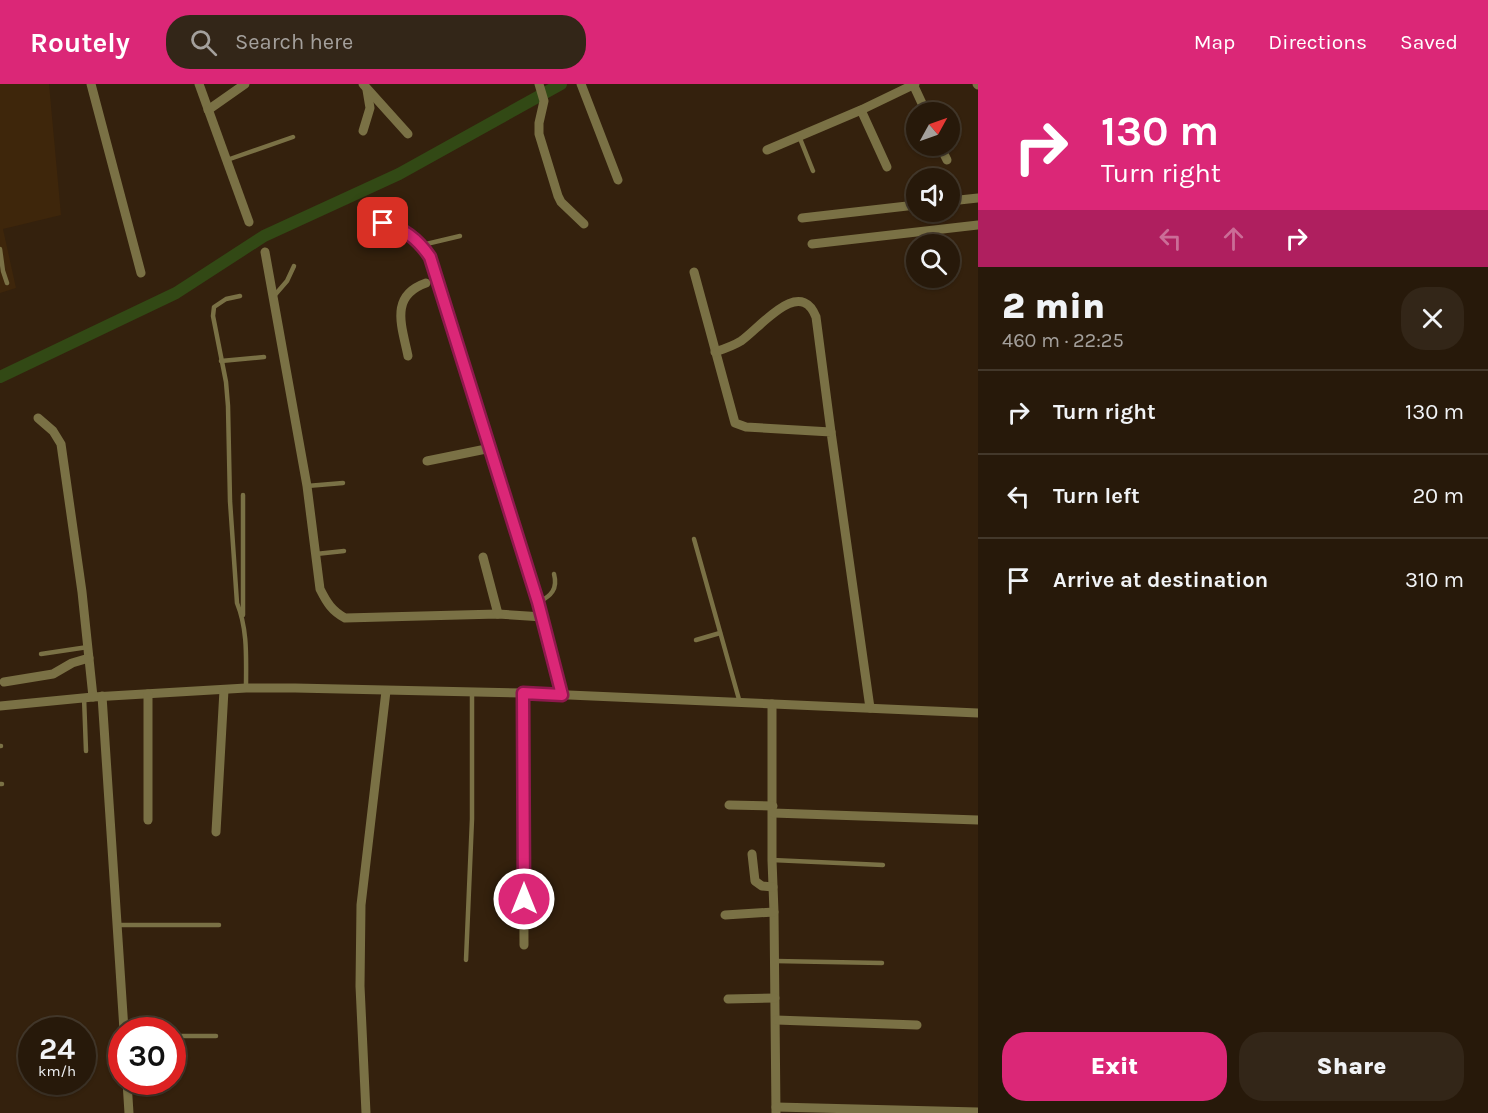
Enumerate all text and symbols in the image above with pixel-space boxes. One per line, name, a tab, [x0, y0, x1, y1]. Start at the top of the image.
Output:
search box	[166, 15, 586, 69]
text: Routely	[30, 26, 130, 59]
icon: search	[187, 26, 220, 59]
text: Search here	[235, 29, 353, 55]
text: Map	[1194, 30, 1235, 54]
text: Directions	[1268, 30, 1367, 54]
text: Saved	[1400, 30, 1458, 54]
north arrow	[906, 102, 960, 156]
map controls	[906, 102, 960, 288]
text: 130 m	[1101, 106, 1219, 156]
icon: right	[1002, 108, 1080, 186]
text: Turn right	[1101, 157, 1221, 189]
button: sound	[906, 168, 960, 222]
pin	[357, 197, 408, 248]
icon: arrive	[366, 206, 399, 239]
icon: left	[1154, 222, 1187, 255]
icon: ahead	[1217, 222, 1250, 255]
icon: right	[1280, 222, 1313, 255]
button: search	[906, 234, 960, 288]
text: 2 min	[1002, 285, 1105, 327]
button: close	[1401, 287, 1464, 350]
text: 460 m · 22:25	[1002, 329, 1124, 352]
icon: right	[1002, 396, 1035, 429]
text: Turn right	[1053, 399, 1156, 425]
text: 130 m	[1405, 399, 1464, 425]
icon: left	[1002, 480, 1035, 513]
text: Turn left	[1053, 483, 1140, 509]
text: 20 m	[1412, 483, 1464, 509]
icon: arrive	[1002, 564, 1035, 597]
text: Arrive at destination	[1053, 567, 1268, 593]
text: 310 m	[1405, 567, 1464, 593]
position arrow	[492, 867, 556, 931]
speed limit sign: 30	[108, 1017, 186, 1095]
text: 24	[39, 1031, 75, 1067]
button: Exit	[1002, 1032, 1227, 1101]
button: Share	[1239, 1032, 1464, 1101]
text: km/h	[38, 1062, 76, 1080]

